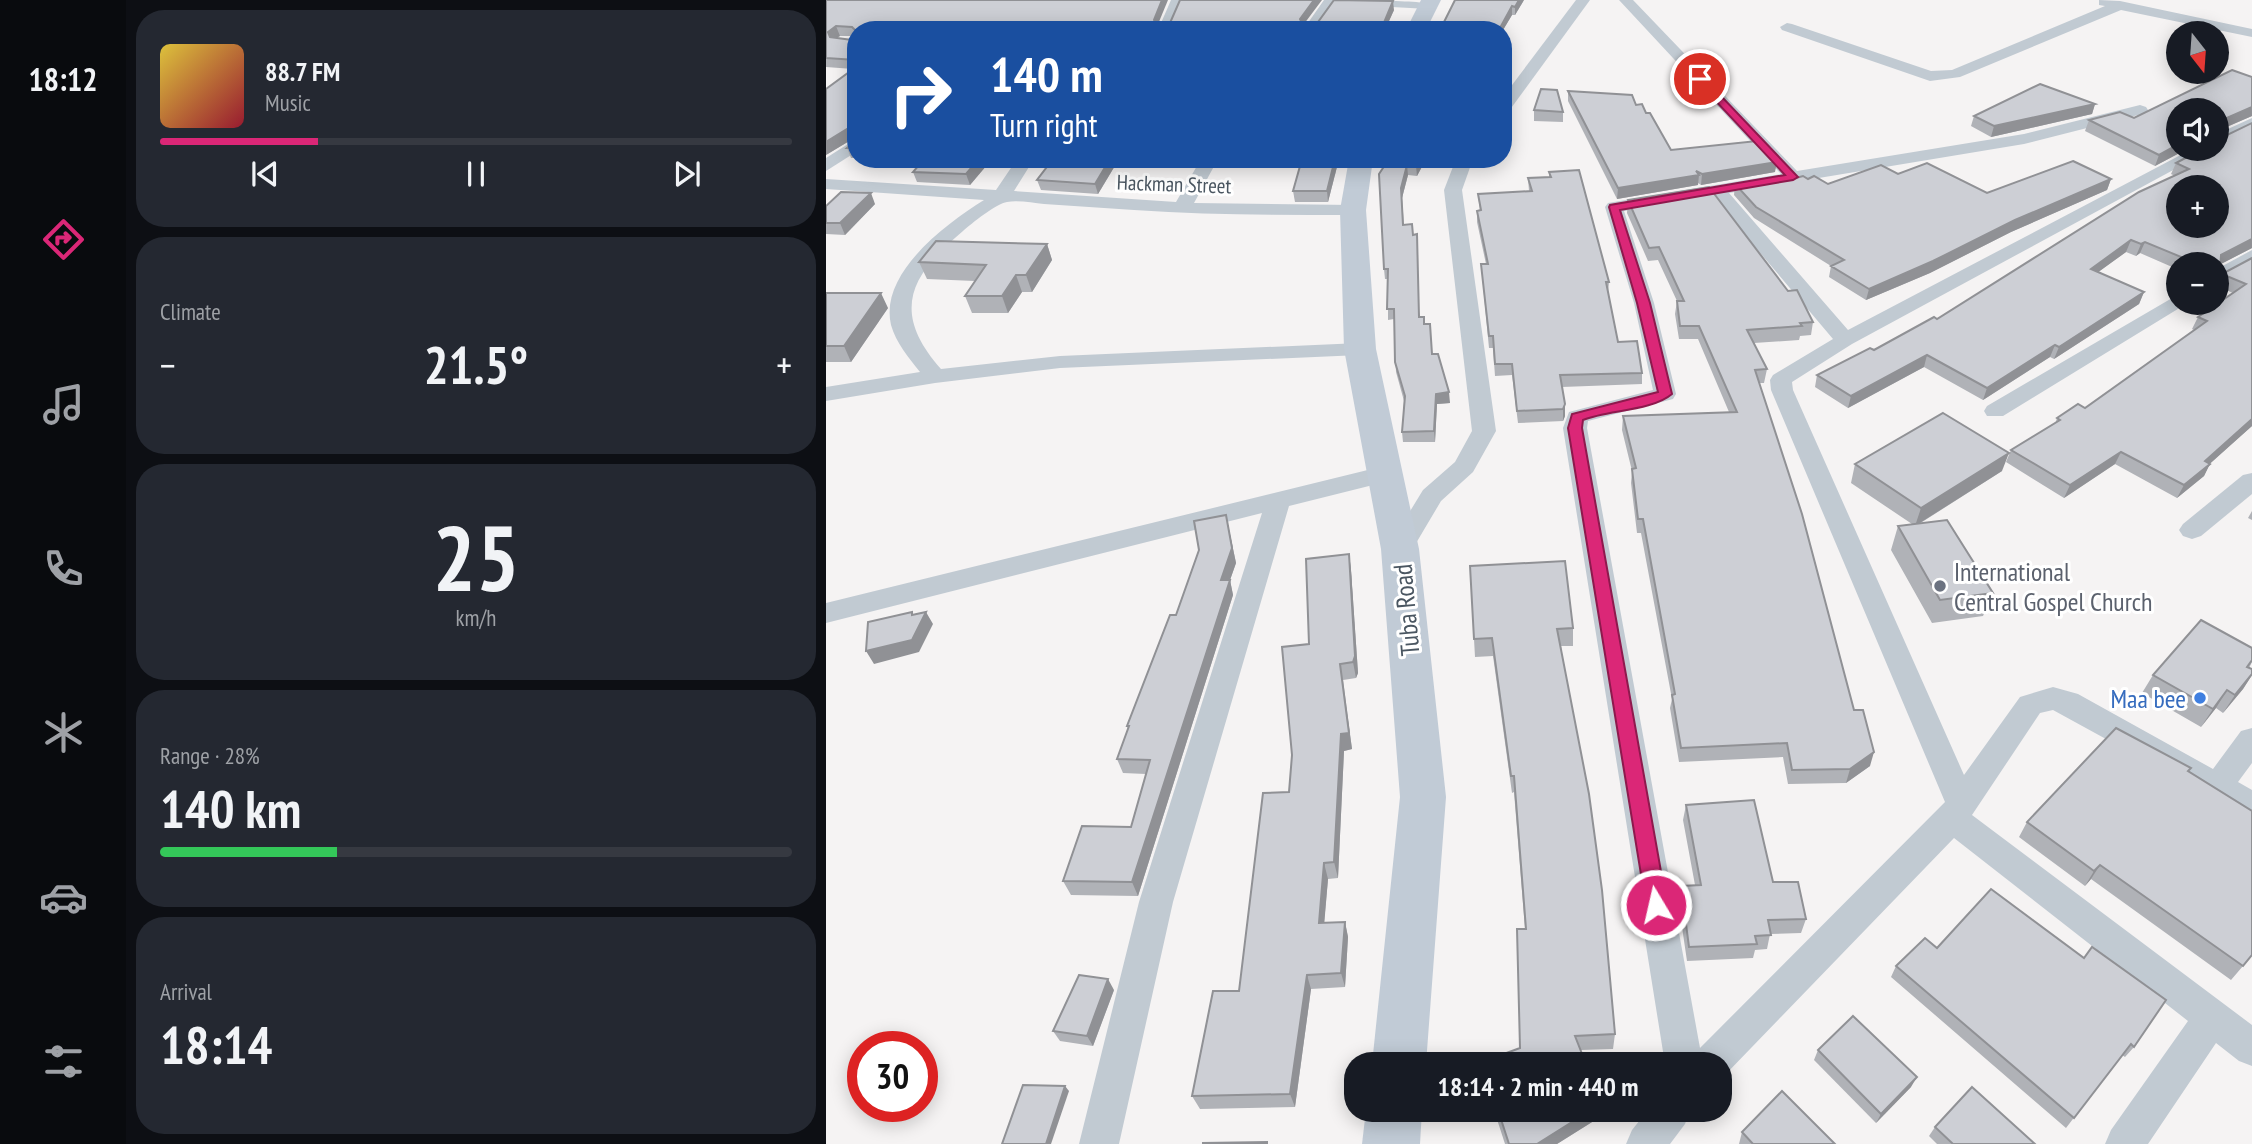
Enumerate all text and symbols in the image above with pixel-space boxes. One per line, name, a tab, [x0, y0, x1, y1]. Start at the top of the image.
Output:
north arrow	[2166, 21, 2230, 84]
map controls	[2166, 21, 2229, 315]
text: 140 m	[990, 42, 1103, 106]
icon: right	[875, 49, 966, 140]
pin	[1670, 49, 1730, 109]
text: 88.7 FM	[265, 55, 340, 88]
text: 18:12	[28, 58, 98, 100]
icon: arrive	[1681, 60, 1719, 98]
text: Music	[265, 88, 311, 117]
button: sound	[2166, 98, 2229, 161]
text: Turn right	[990, 104, 1098, 146]
icon: previous	[246, 155, 284, 193]
icon: pause	[457, 155, 495, 193]
icon: next	[668, 155, 706, 193]
street label: Hackman Street	[1116, 169, 1232, 199]
button: +	[2166, 175, 2229, 238]
icon: directions	[39, 215, 88, 264]
button: −	[2166, 252, 2229, 315]
text: Climate	[160, 297, 221, 326]
text: 21.5°	[424, 331, 528, 398]
text: −	[160, 340, 176, 389]
text: +	[776, 340, 792, 389]
icon: music	[39, 380, 88, 429]
text: 25	[433, 498, 520, 616]
icon: phone	[39, 544, 88, 593]
place label: International Central Gospel Church	[1954, 555, 2152, 618]
street label: Tuba Road	[1386, 563, 1426, 657]
marker: International Central Gospel Church	[1932, 578, 1948, 594]
text: km/h	[456, 603, 496, 632]
place label: Maa bee	[2111, 682, 2186, 715]
marker: Maa bee	[2192, 690, 2208, 706]
icon: climate	[39, 708, 88, 757]
text: Range · 28%	[160, 741, 260, 770]
text: 140 km	[160, 775, 301, 842]
position arrow	[1619, 868, 1693, 942]
icon: car	[39, 873, 88, 922]
text: Arrival	[160, 977, 212, 1006]
text: 18:14	[160, 1011, 272, 1078]
speed limit sign: 30	[847, 1031, 938, 1122]
icon: filters	[39, 1037, 88, 1086]
text: 18:14 · 2 min · 440 m	[1438, 1070, 1638, 1103]

